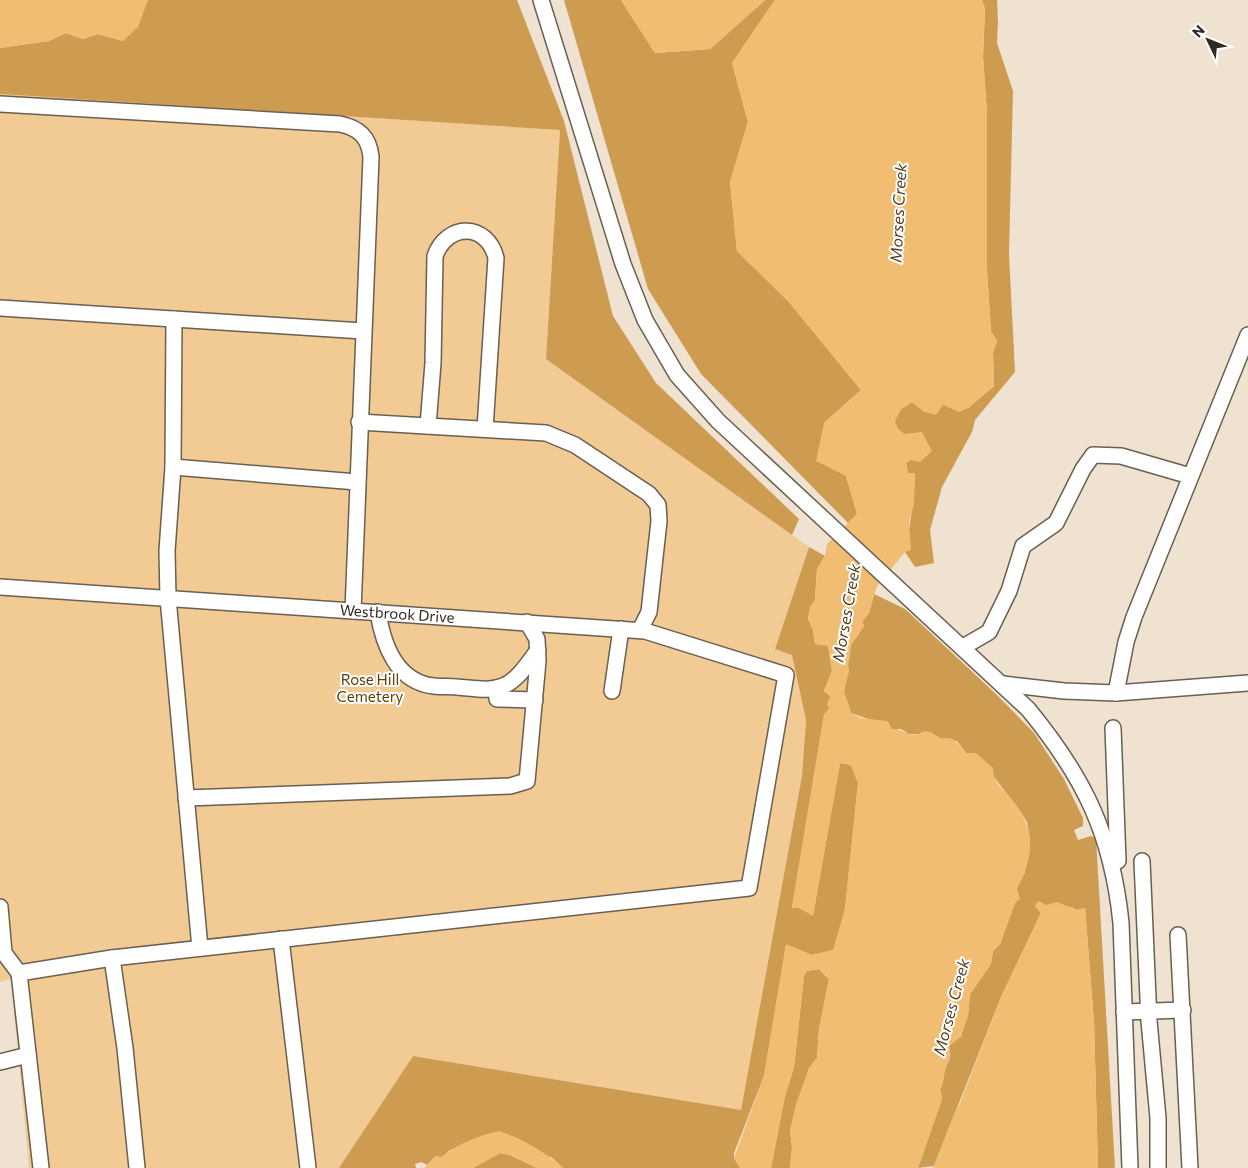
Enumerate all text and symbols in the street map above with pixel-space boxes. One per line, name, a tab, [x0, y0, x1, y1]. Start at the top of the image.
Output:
north arrow	[1183, 15, 1233, 65]
text: N	[1188, 21, 1208, 40]
water label: Morses Creek	[885, 162, 910, 263]
water label: Morses Creek	[827, 562, 864, 664]
street label: Westbrook Drive	[339, 600, 455, 626]
park label: Rose Hill Cemetery	[337, 670, 404, 705]
water label: Morses Creek	[928, 956, 973, 1057]

